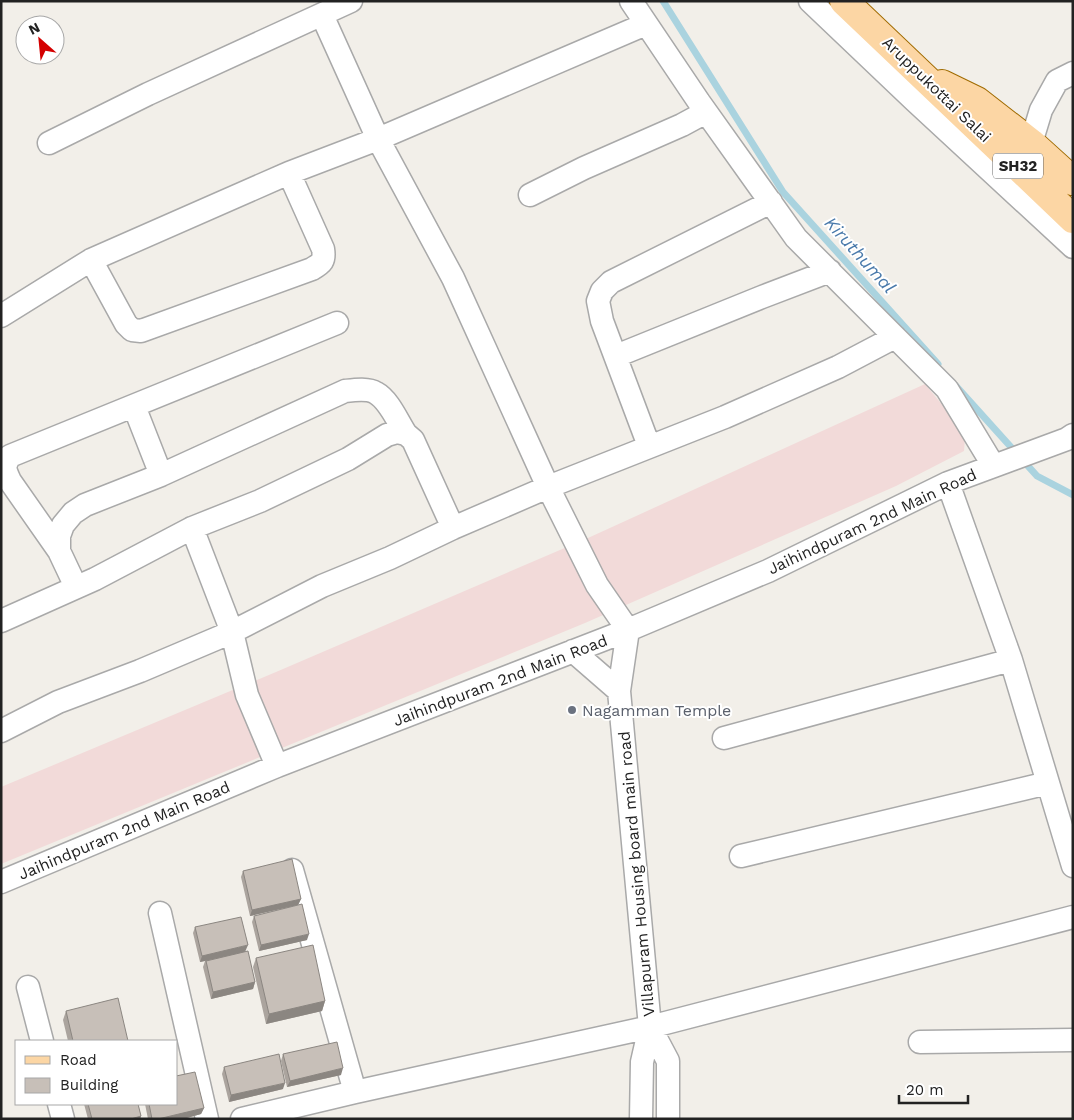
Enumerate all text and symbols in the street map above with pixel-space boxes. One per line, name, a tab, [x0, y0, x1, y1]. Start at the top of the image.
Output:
north arrow	[15, 15, 65, 65]
text: N	[26, 19, 42, 38]
street label: Aruppukottai Salai	[878, 33, 995, 146]
road number: SH32	[993, 154, 1043, 178]
water label: Kiruthumal	[820, 212, 900, 297]
street label: Jaihindpuram 2nd Main Road	[765, 465, 980, 578]
street label: Jaihindpuram 2nd Main Road	[390, 631, 610, 730]
place label: Nagamman Temple	[582, 701, 731, 720]
marker: Nagamman Temple	[566, 704, 578, 716]
street label: Villapuram Housing board main road	[615, 730, 658, 1017]
street label: Jaihindpuram 2nd Main Road	[15, 777, 233, 884]
legend	[15, 1040, 178, 1105]
text: Road	[60, 1051, 97, 1069]
scale bar	[899, 1072, 968, 1104]
text: Building	[60, 1076, 118, 1094]
text: 20 m	[906, 1081, 944, 1099]

